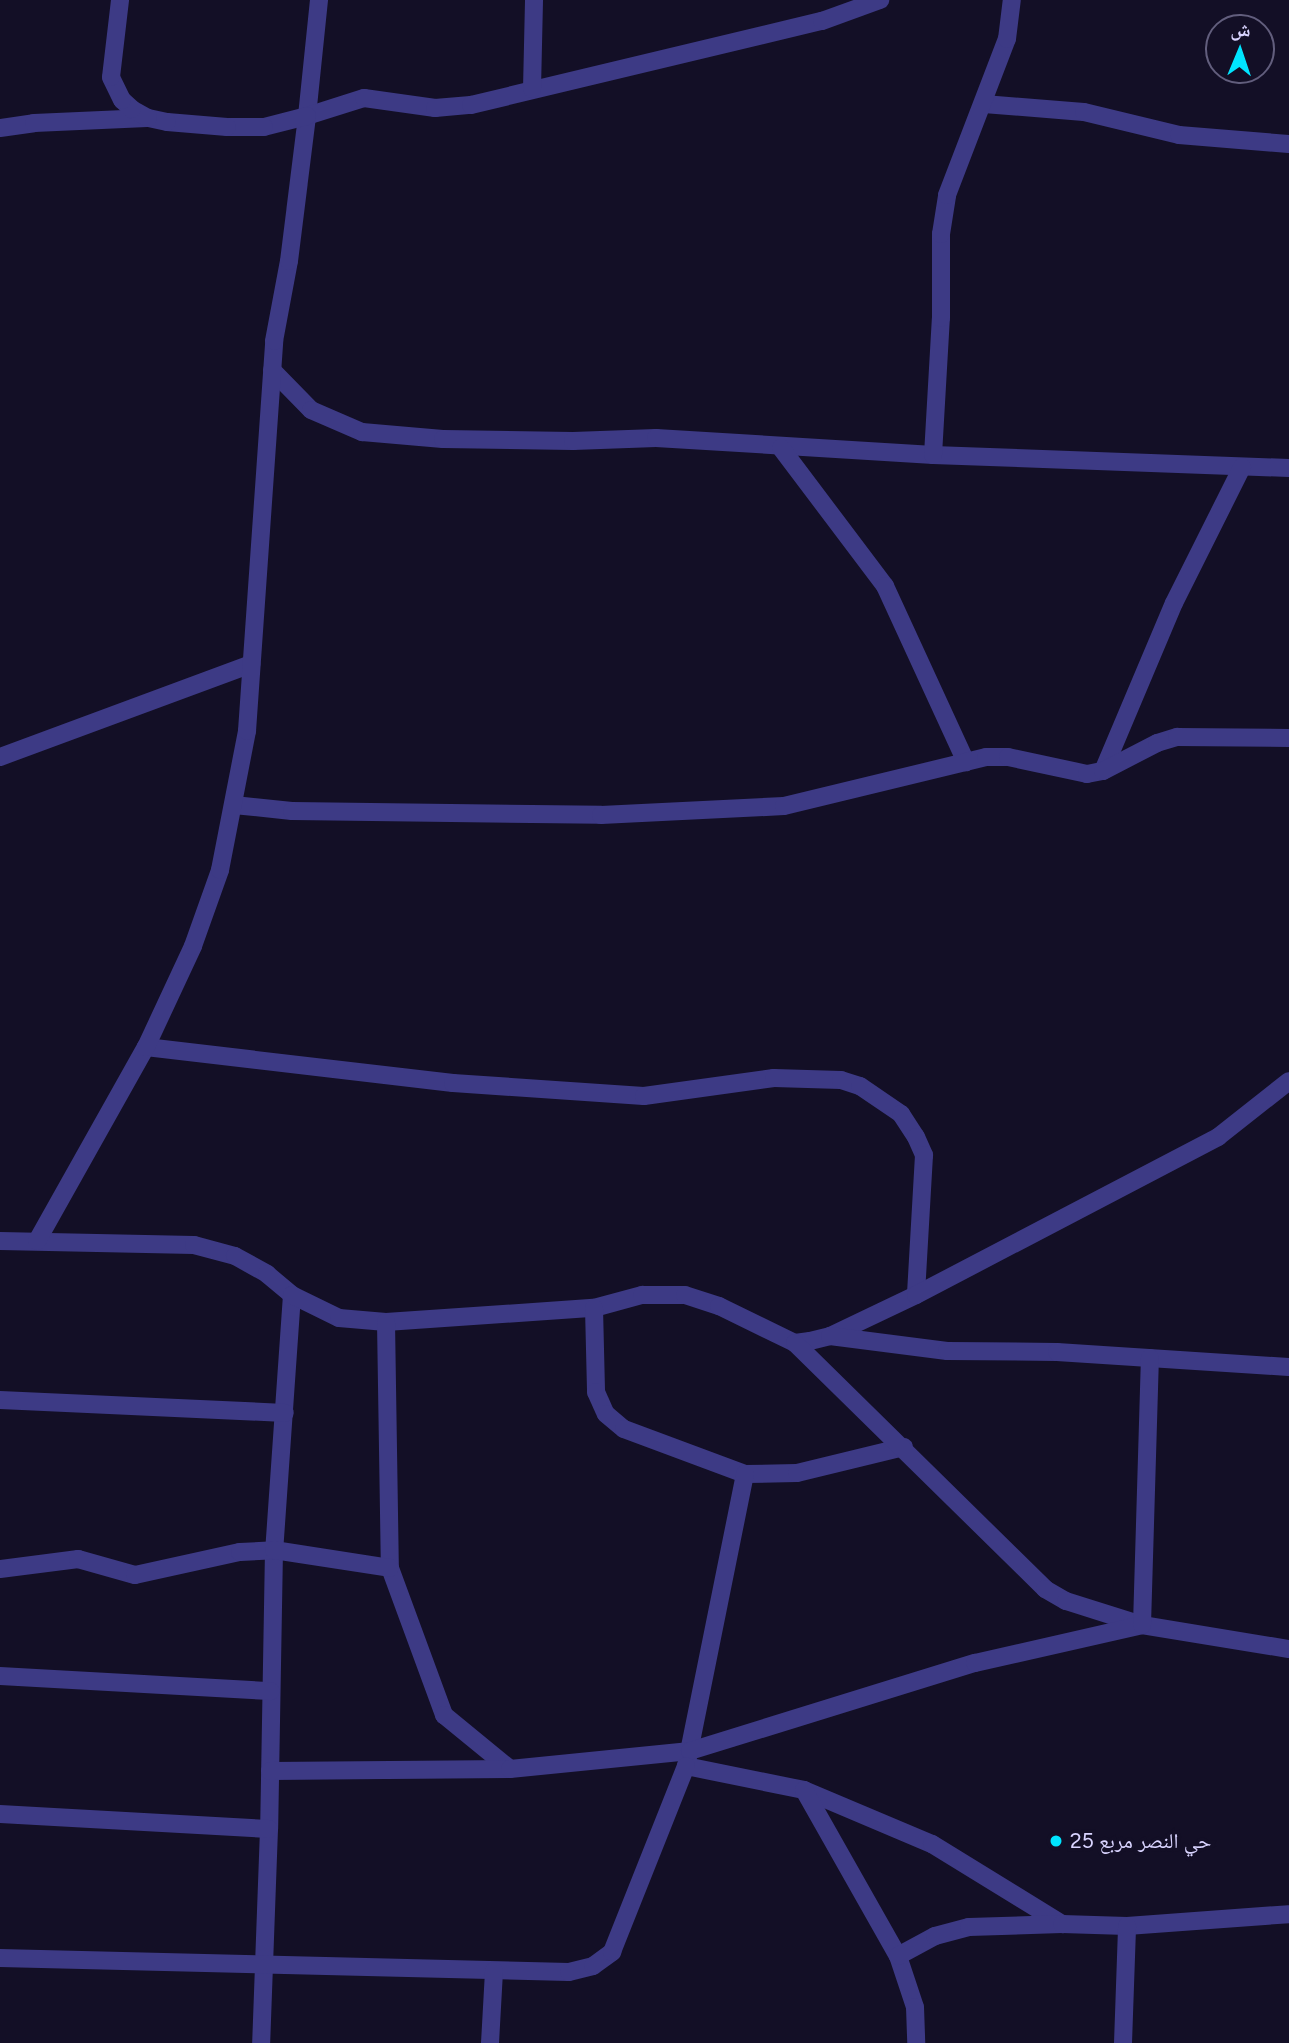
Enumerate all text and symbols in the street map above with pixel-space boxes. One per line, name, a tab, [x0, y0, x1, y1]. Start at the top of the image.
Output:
north arrow	[1205, 14, 1275, 84]
text: ش	[1230, 18, 1251, 41]
place label: حي النصر مربع 25	[1070, 1828, 1211, 1854]
marker: حي النصر مربع 25	[1048, 1833, 1064, 1849]

